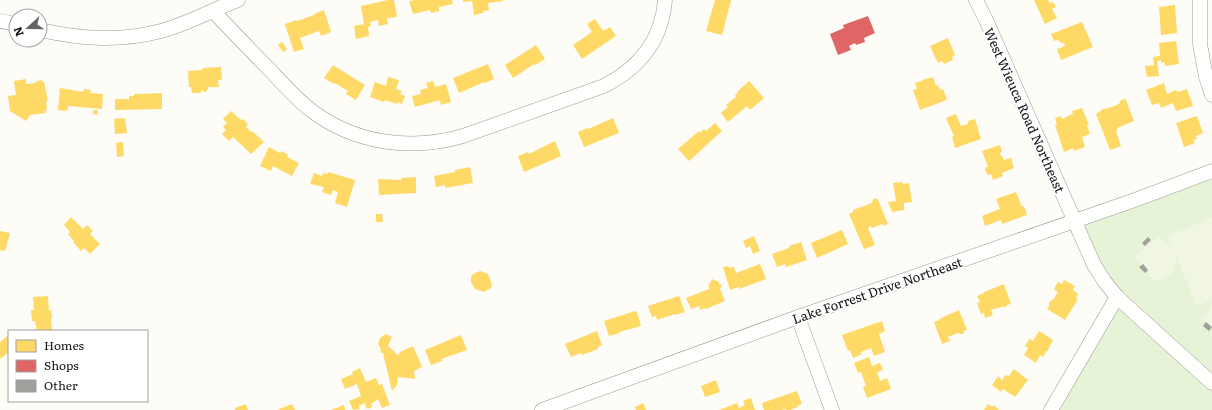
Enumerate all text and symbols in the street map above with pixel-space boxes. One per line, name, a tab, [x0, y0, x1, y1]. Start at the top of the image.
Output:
north arrow	[8, 8, 48, 48]
street label: West Wieuca Road Northeast	[980, 24, 1070, 196]
text: N	[9, 25, 27, 39]
street label: Lake Forrest Drive Northeast	[789, 252, 965, 328]
legend	[8, 330, 148, 402]
text: Homes	[44, 336, 84, 354]
text: Shops	[44, 356, 79, 374]
text: Other	[44, 376, 78, 394]

